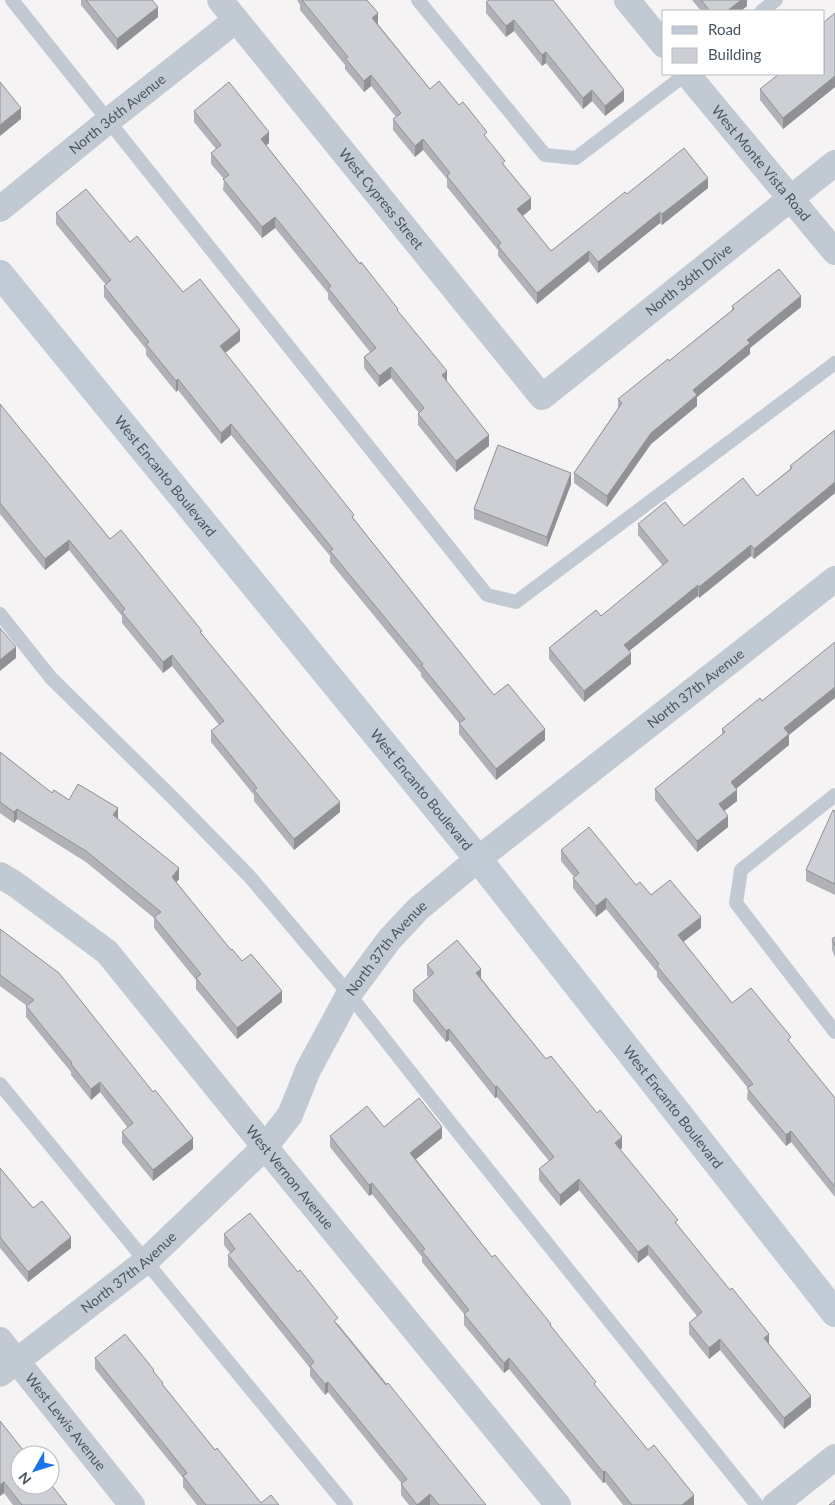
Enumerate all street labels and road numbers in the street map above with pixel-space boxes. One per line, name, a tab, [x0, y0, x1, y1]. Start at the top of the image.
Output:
street label: North 36th Avenue	[65, 70, 169, 157]
street label: West Monte Vista Road	[709, 102, 815, 224]
street label: West Cypress Street	[336, 145, 428, 252]
street label: North 36th Drive	[642, 240, 735, 319]
street label: West Encanto Boulevard	[111, 412, 220, 540]
street label: North 37th Avenue	[643, 645, 747, 731]
street label: West Encanto Boulevard	[367, 725, 476, 853]
street label: North 37th Avenue	[342, 896, 430, 999]
street label: West Encanto Boulevard	[620, 1042, 727, 1172]
street label: West Vernon Avenue	[243, 1121, 338, 1232]
street label: North 37th Avenue	[77, 1228, 179, 1316]
street label: West Lewis Avenue	[22, 1370, 110, 1474]

